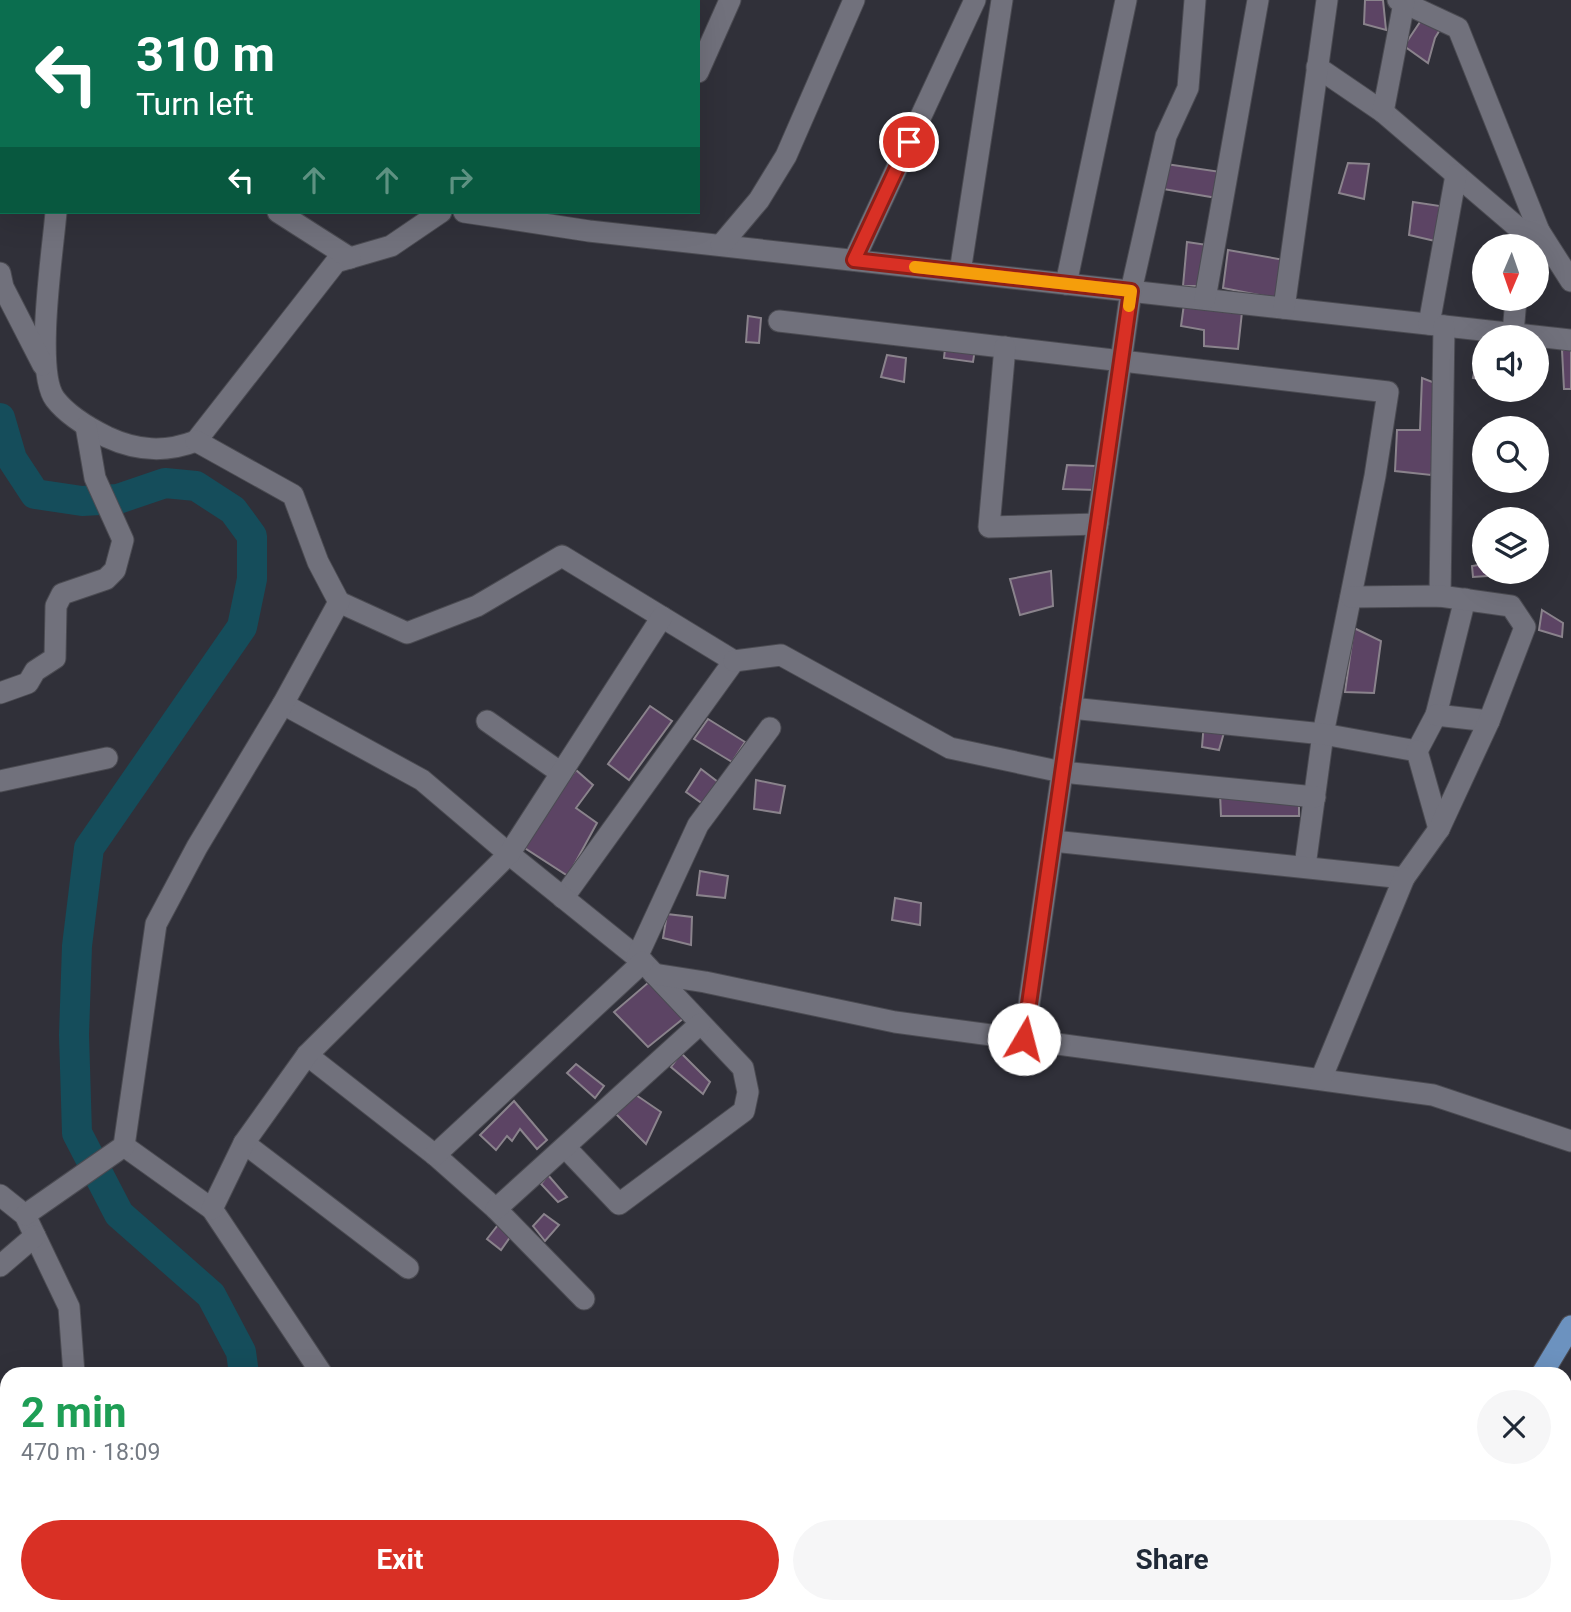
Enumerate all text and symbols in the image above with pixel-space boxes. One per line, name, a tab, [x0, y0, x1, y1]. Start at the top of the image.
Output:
text: 310 m	[136, 26, 275, 83]
icon: left	[21, 28, 112, 119]
text: Turn left	[136, 85, 254, 123]
pin	[879, 112, 939, 172]
icon: arrive	[890, 123, 928, 161]
icon: left	[222, 161, 260, 199]
icon: ahead	[295, 161, 333, 199]
icon: ahead	[368, 161, 406, 199]
icon: right	[441, 161, 479, 199]
north arrow	[1472, 234, 1549, 312]
map controls	[1472, 234, 1549, 584]
button: sound	[1472, 325, 1549, 402]
button: search	[1472, 416, 1549, 493]
button: layers	[1472, 507, 1549, 584]
position arrow	[987, 1002, 1061, 1076]
text: 2 min	[21, 1388, 127, 1437]
button: close	[1477, 1390, 1551, 1464]
text: 470 m · 18:09	[21, 1439, 160, 1466]
button: Exit	[21, 1520, 779, 1600]
button: Share	[793, 1520, 1551, 1600]

